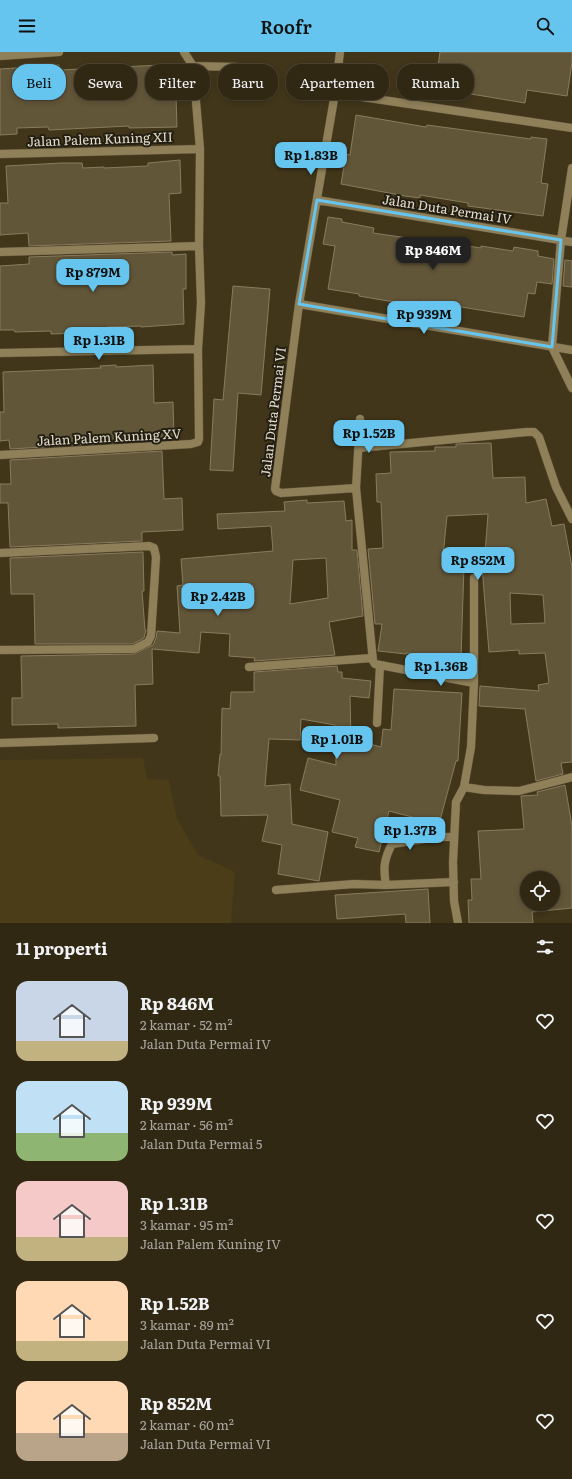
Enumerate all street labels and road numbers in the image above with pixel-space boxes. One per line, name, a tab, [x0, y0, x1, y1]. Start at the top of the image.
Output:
street label: Jalan Palem Kuning XII	[27, 126, 173, 151]
street label: Jalan Duta Permai IV	[381, 189, 514, 228]
street label: Jalan Duta Permai VI	[255, 346, 290, 478]
street label: Jalan Palem Kuning XV	[36, 423, 182, 450]

